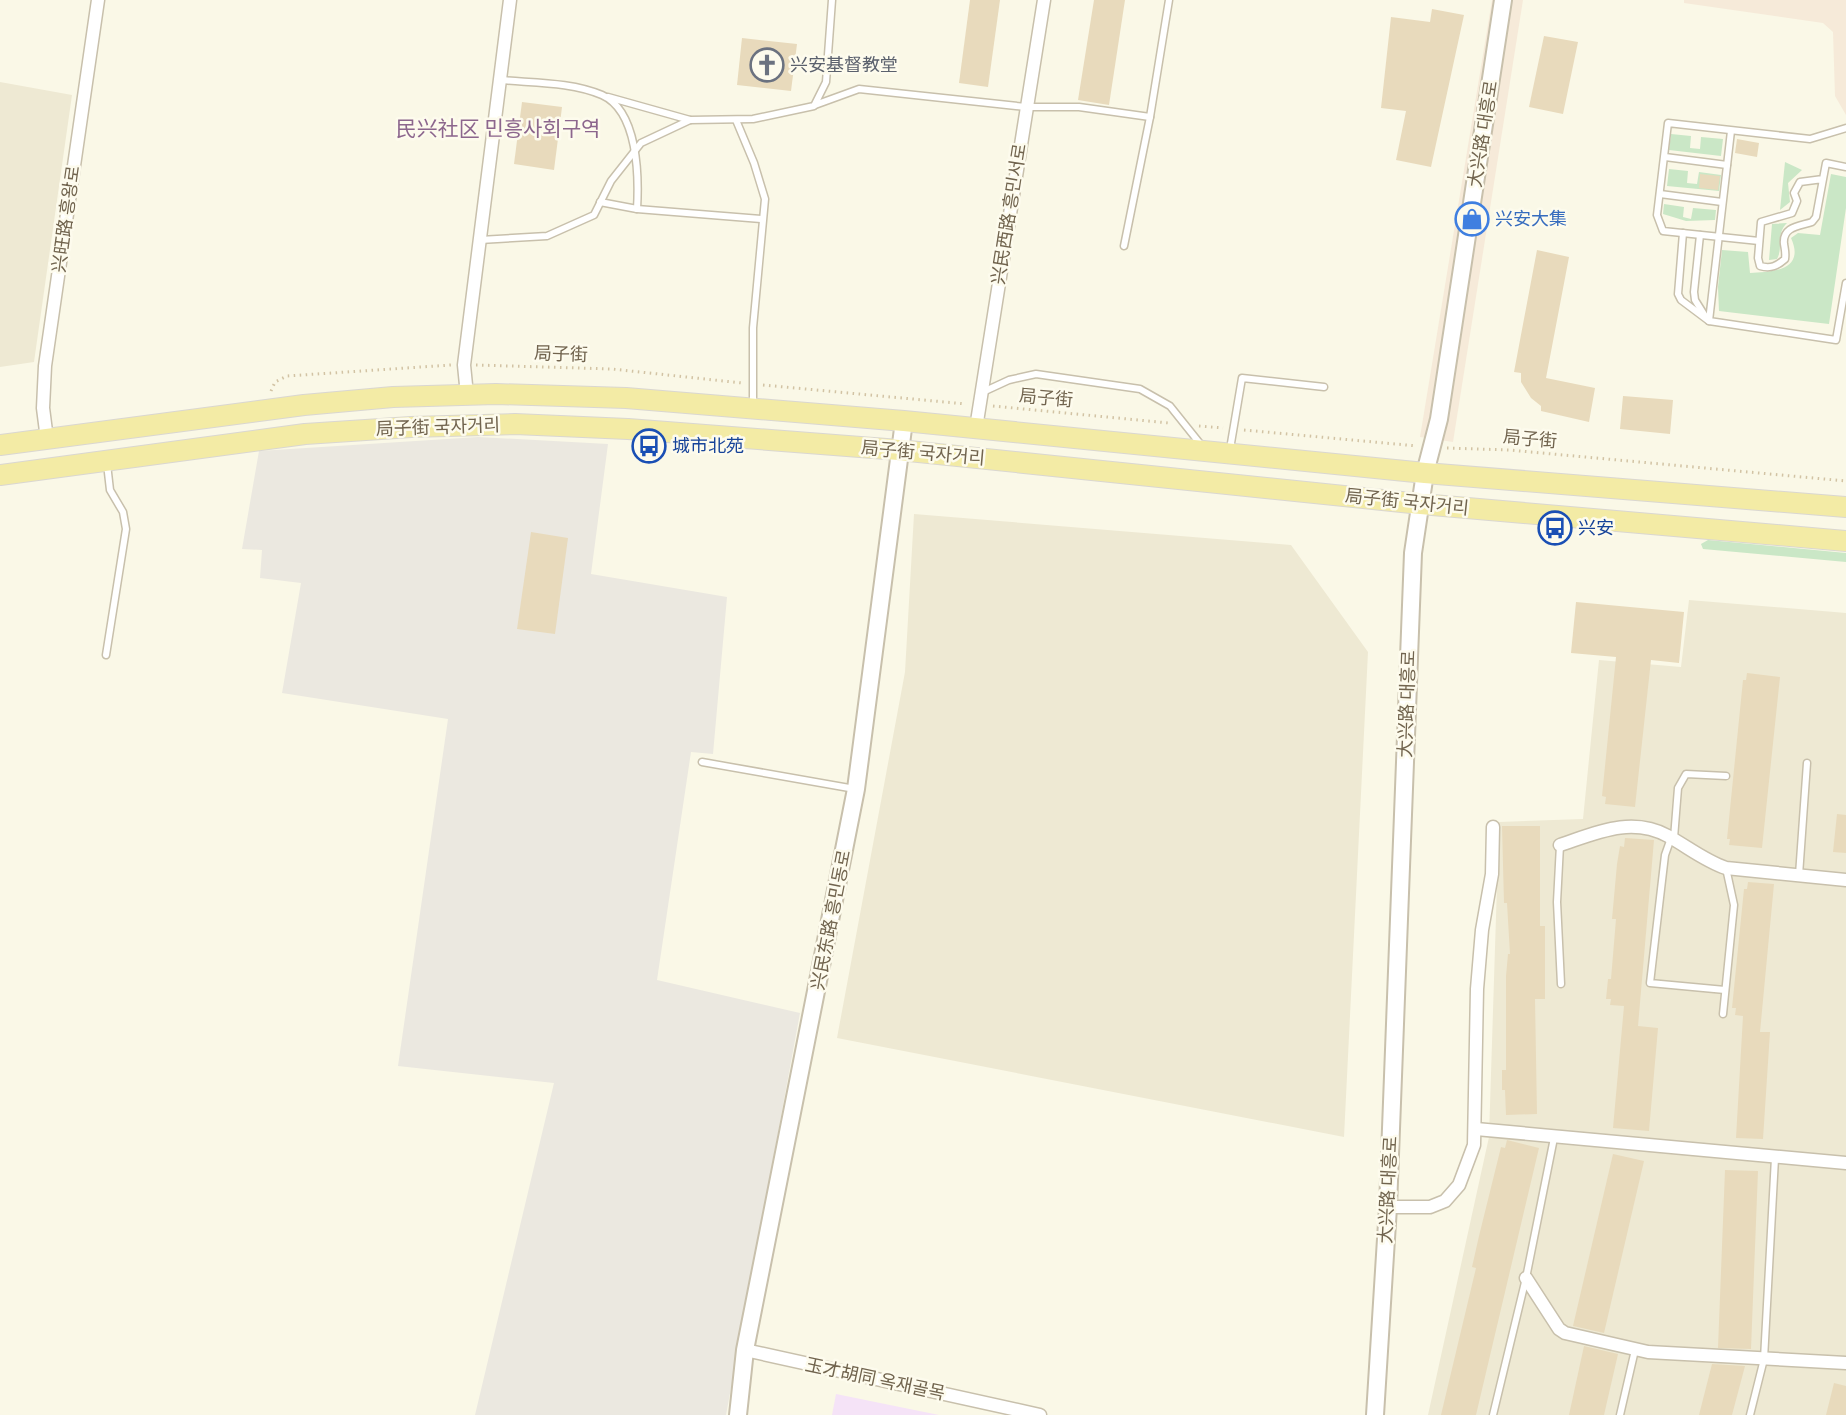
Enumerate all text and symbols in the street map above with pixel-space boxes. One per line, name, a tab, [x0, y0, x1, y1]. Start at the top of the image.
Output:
church icon: 兴安基督教堂	[749, 47, 785, 83]
place label: 兴安基督教堂	[790, 54, 898, 76]
street label: 大兴路 대흥로	[1464, 79, 1502, 189]
district label: 民兴社区 민흥사회구역	[396, 116, 600, 141]
street label: 兴民西路 흥민서로	[987, 142, 1031, 286]
street label: 兴旺路 흥왕로	[48, 164, 84, 274]
shop icon: 兴安大集	[1454, 201, 1490, 237]
place label: 兴安大集	[1495, 208, 1567, 230]
street label: 局子街	[534, 342, 588, 366]
street label: 局子街	[1018, 385, 1074, 411]
street label: 局子街 국자거리	[376, 414, 500, 440]
street label: 局子街	[1502, 426, 1558, 452]
bus stop icon: 城市北苑	[631, 428, 667, 464]
place label: 城市北苑	[672, 435, 744, 457]
street label: 局子街 국자거리	[860, 437, 986, 469]
street label: 局子街 국자거리	[1344, 485, 1470, 519]
bus stop icon: 兴安	[1537, 510, 1573, 546]
place label: 兴安	[1578, 517, 1614, 539]
street label: 大兴路 대흥로	[1394, 650, 1420, 758]
street label: 兴民东路 흥민동로	[807, 848, 855, 992]
street label: 大兴路 대흥로	[1374, 1136, 1402, 1244]
street label: 玉才胡同 옥재골목	[803, 1353, 947, 1405]

